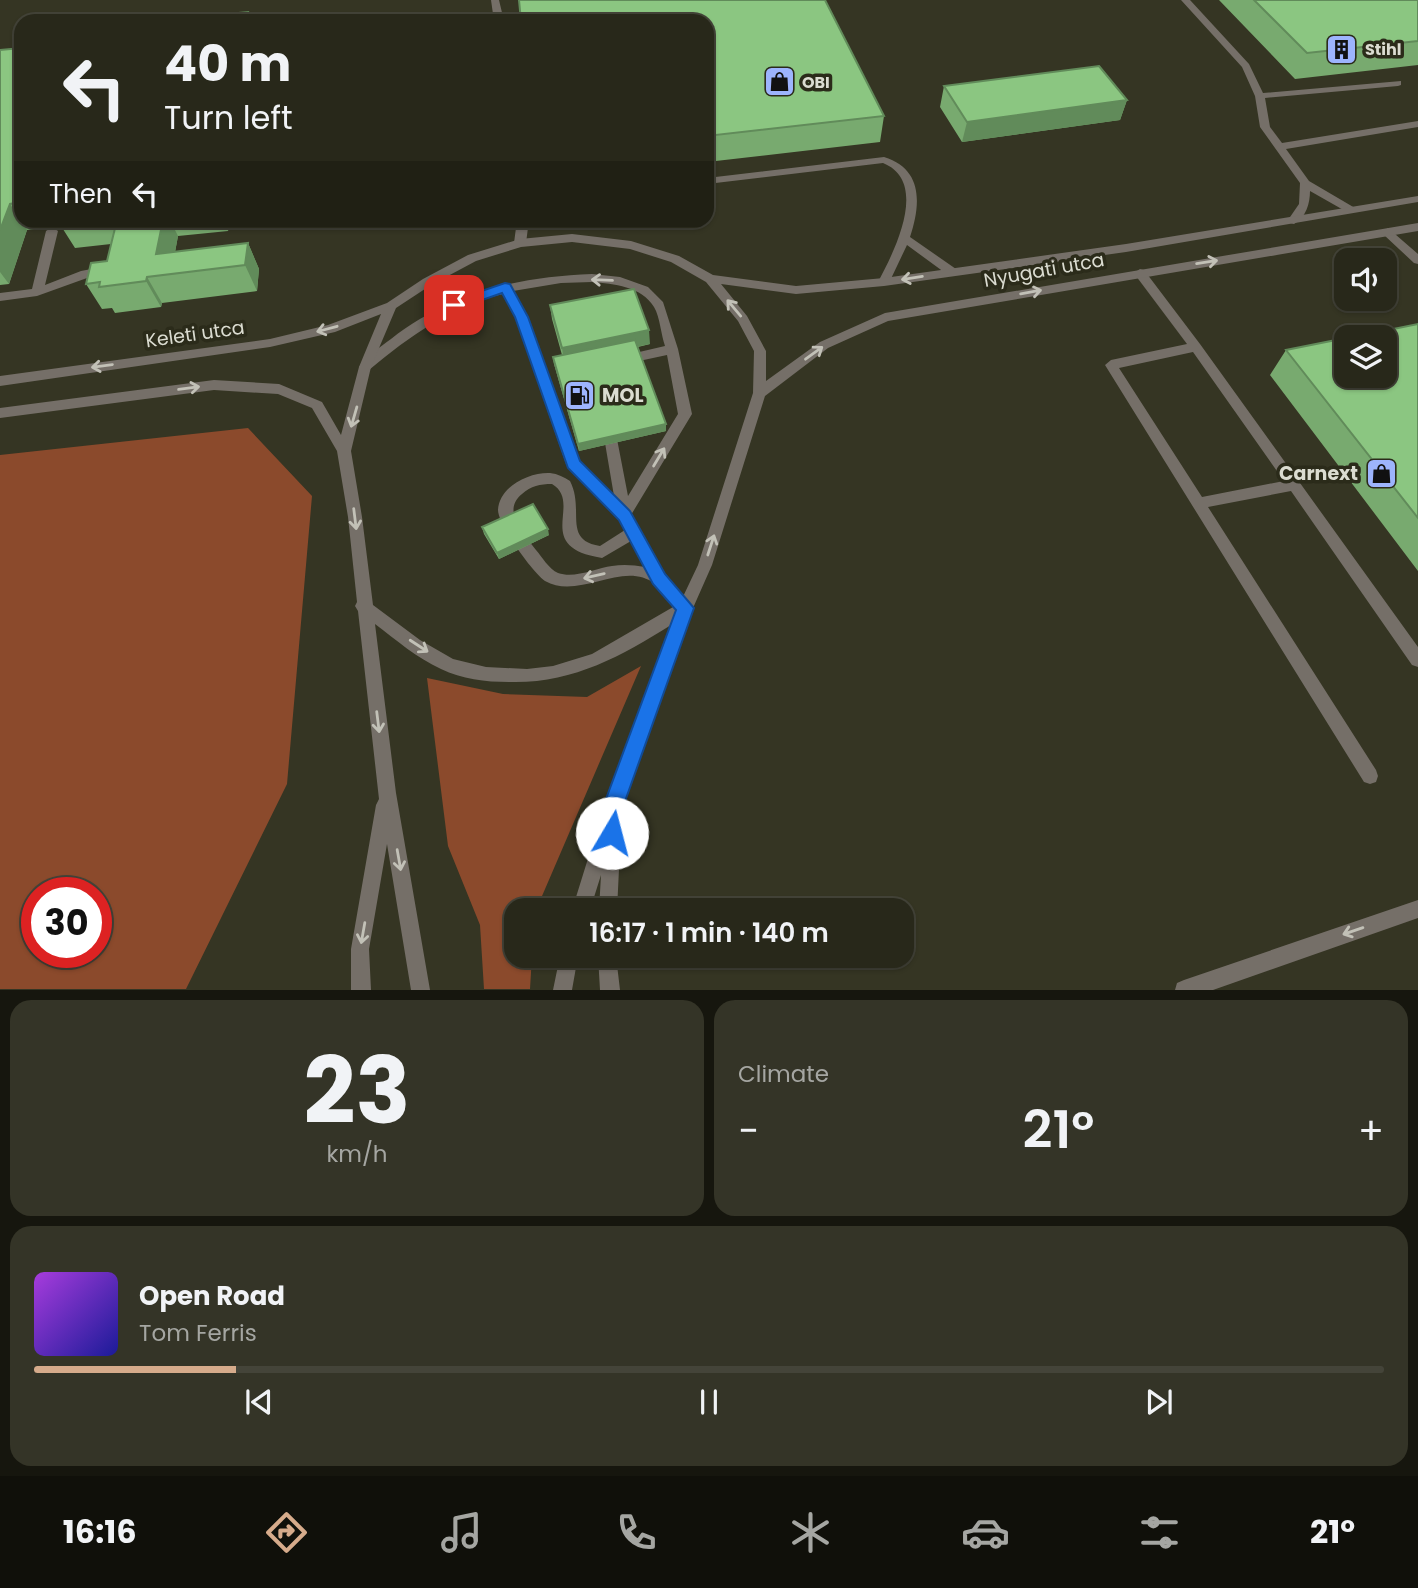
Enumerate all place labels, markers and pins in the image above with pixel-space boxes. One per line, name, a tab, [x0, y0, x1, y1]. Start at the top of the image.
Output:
building icon: Stihl	[1325, 32, 1359, 66]
place label: Stihl	[1365, 38, 1402, 61]
shop icon: OBI	[762, 65, 796, 99]
place label: OBI	[802, 71, 830, 94]
pin	[424, 275, 484, 335]
fuel station icon: MOL	[562, 378, 596, 412]
place label: MOL	[602, 382, 643, 409]
shop icon: Carnext	[1364, 456, 1398, 490]
place label: Carnext	[1279, 460, 1358, 487]

